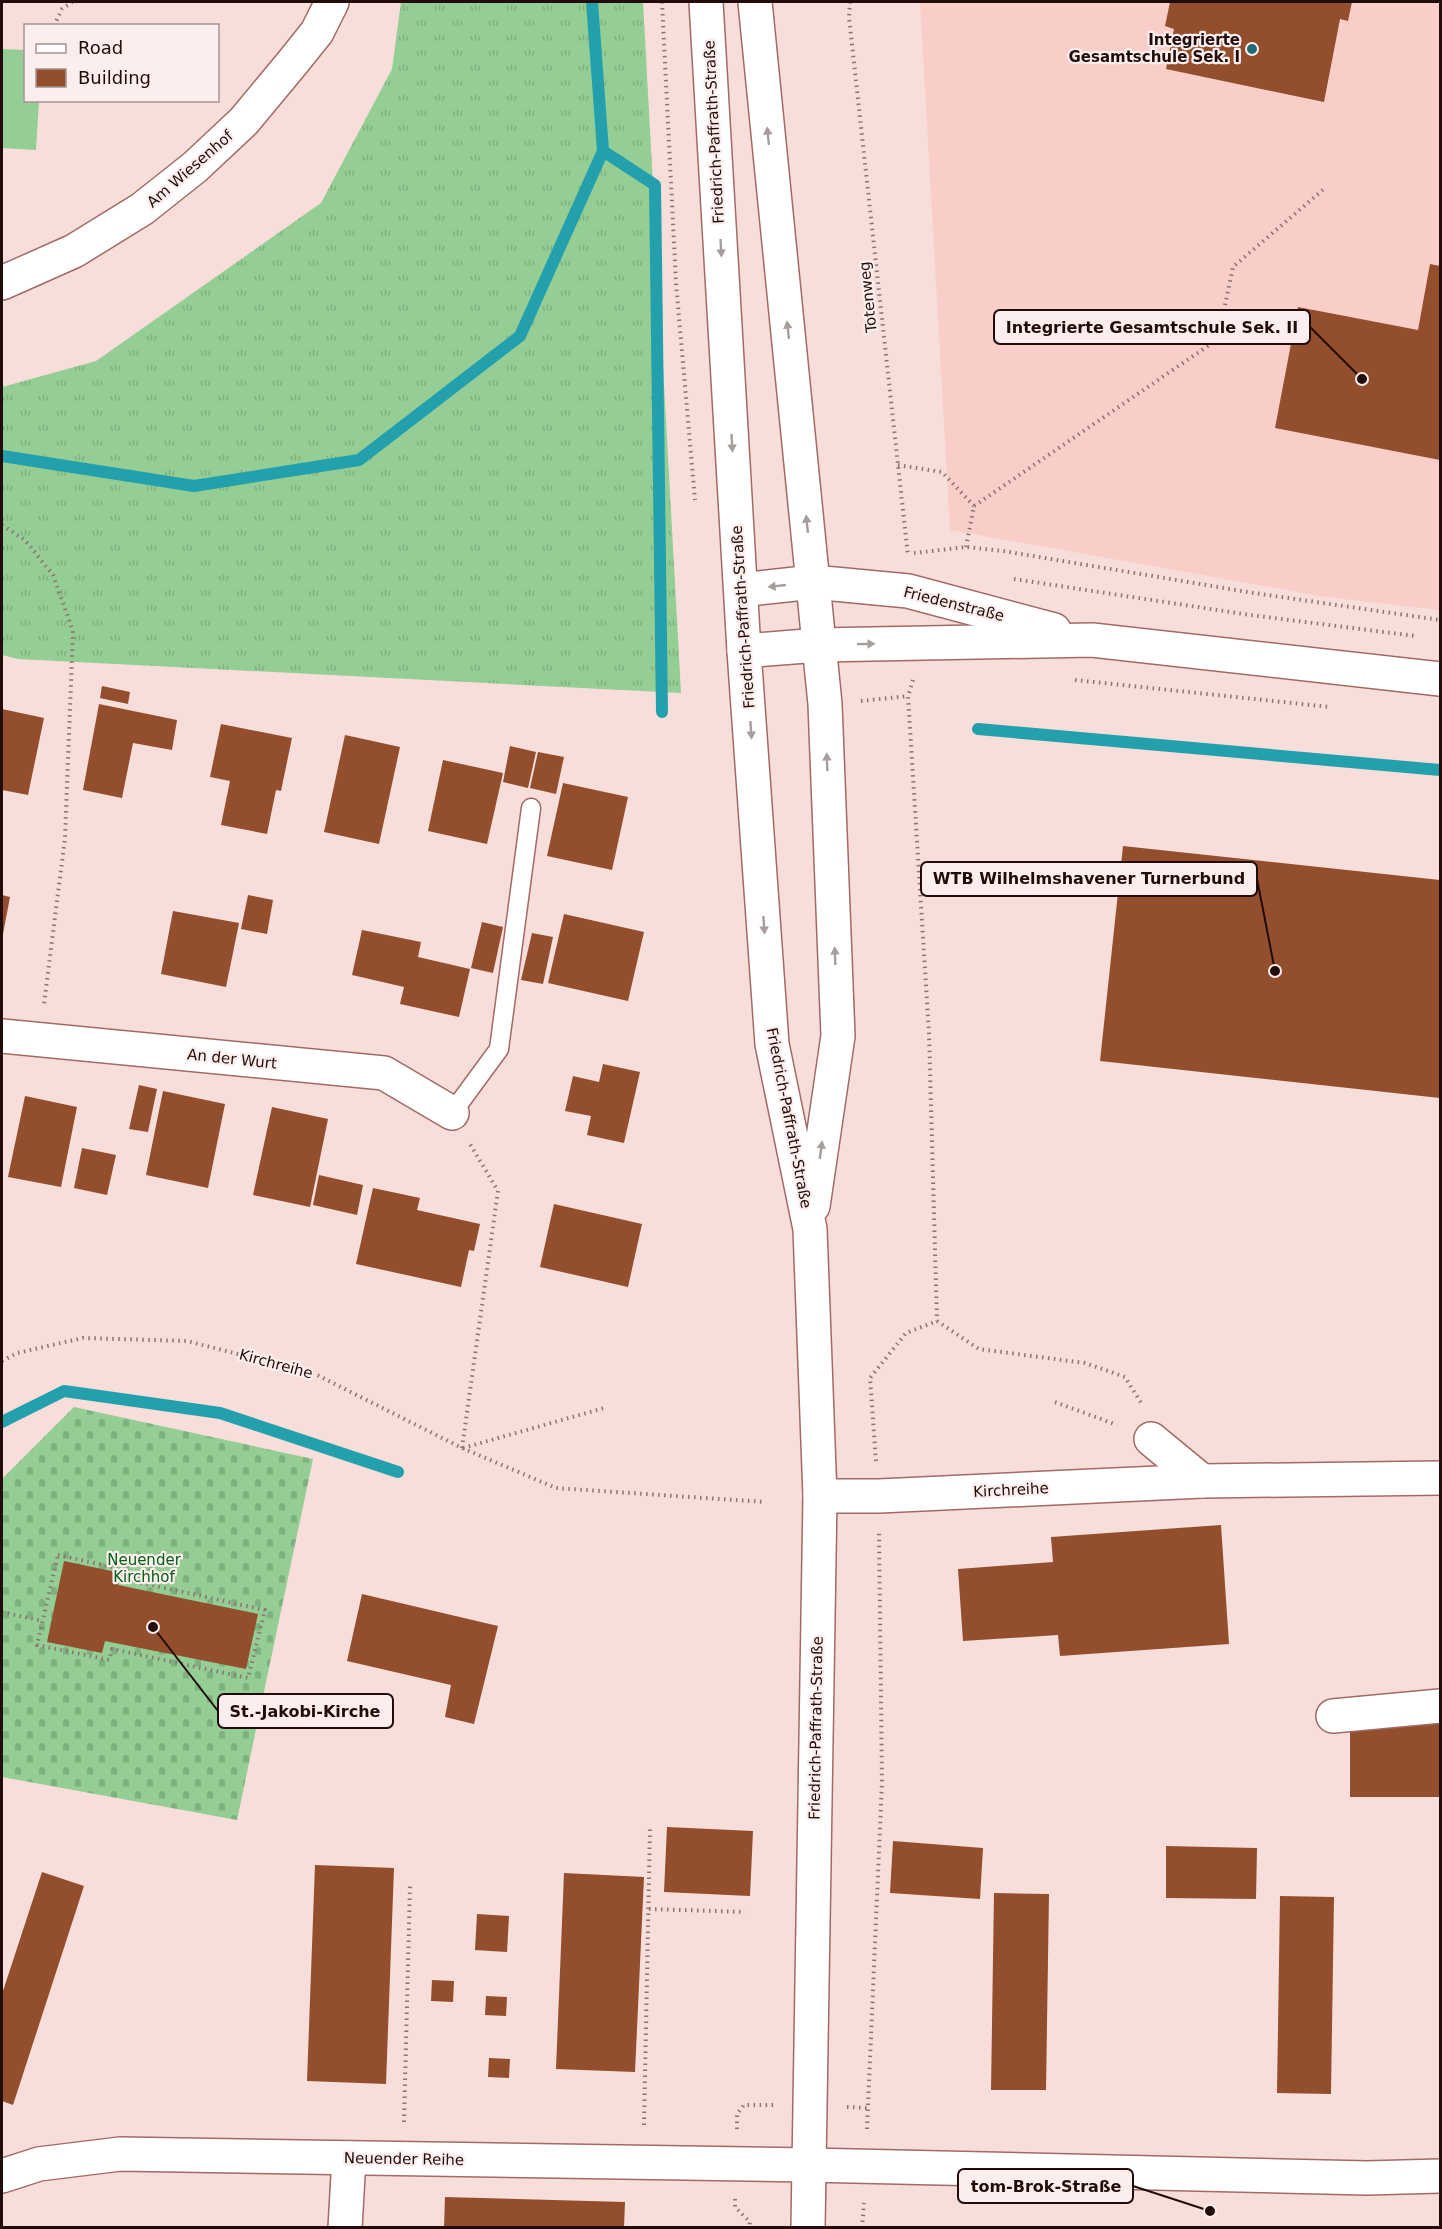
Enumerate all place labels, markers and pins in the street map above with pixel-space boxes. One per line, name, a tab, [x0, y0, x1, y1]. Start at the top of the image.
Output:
place label: Integrierte Gesamtschule Sek. I	[1068, 31, 1240, 66]
marker: Integrierte Gesamtschule Sek. I	[1245, 42, 1259, 56]
callout: Integrierte Gesamtschule Sek. II	[994, 310, 1310, 344]
callout: WTB Wilhelmshavener Turnerbund	[921, 862, 1257, 896]
callout: St.-Jakobi-Kirche	[218, 1694, 393, 1728]
callout: tom-Brok-Straße	[958, 2169, 1133, 2203]

